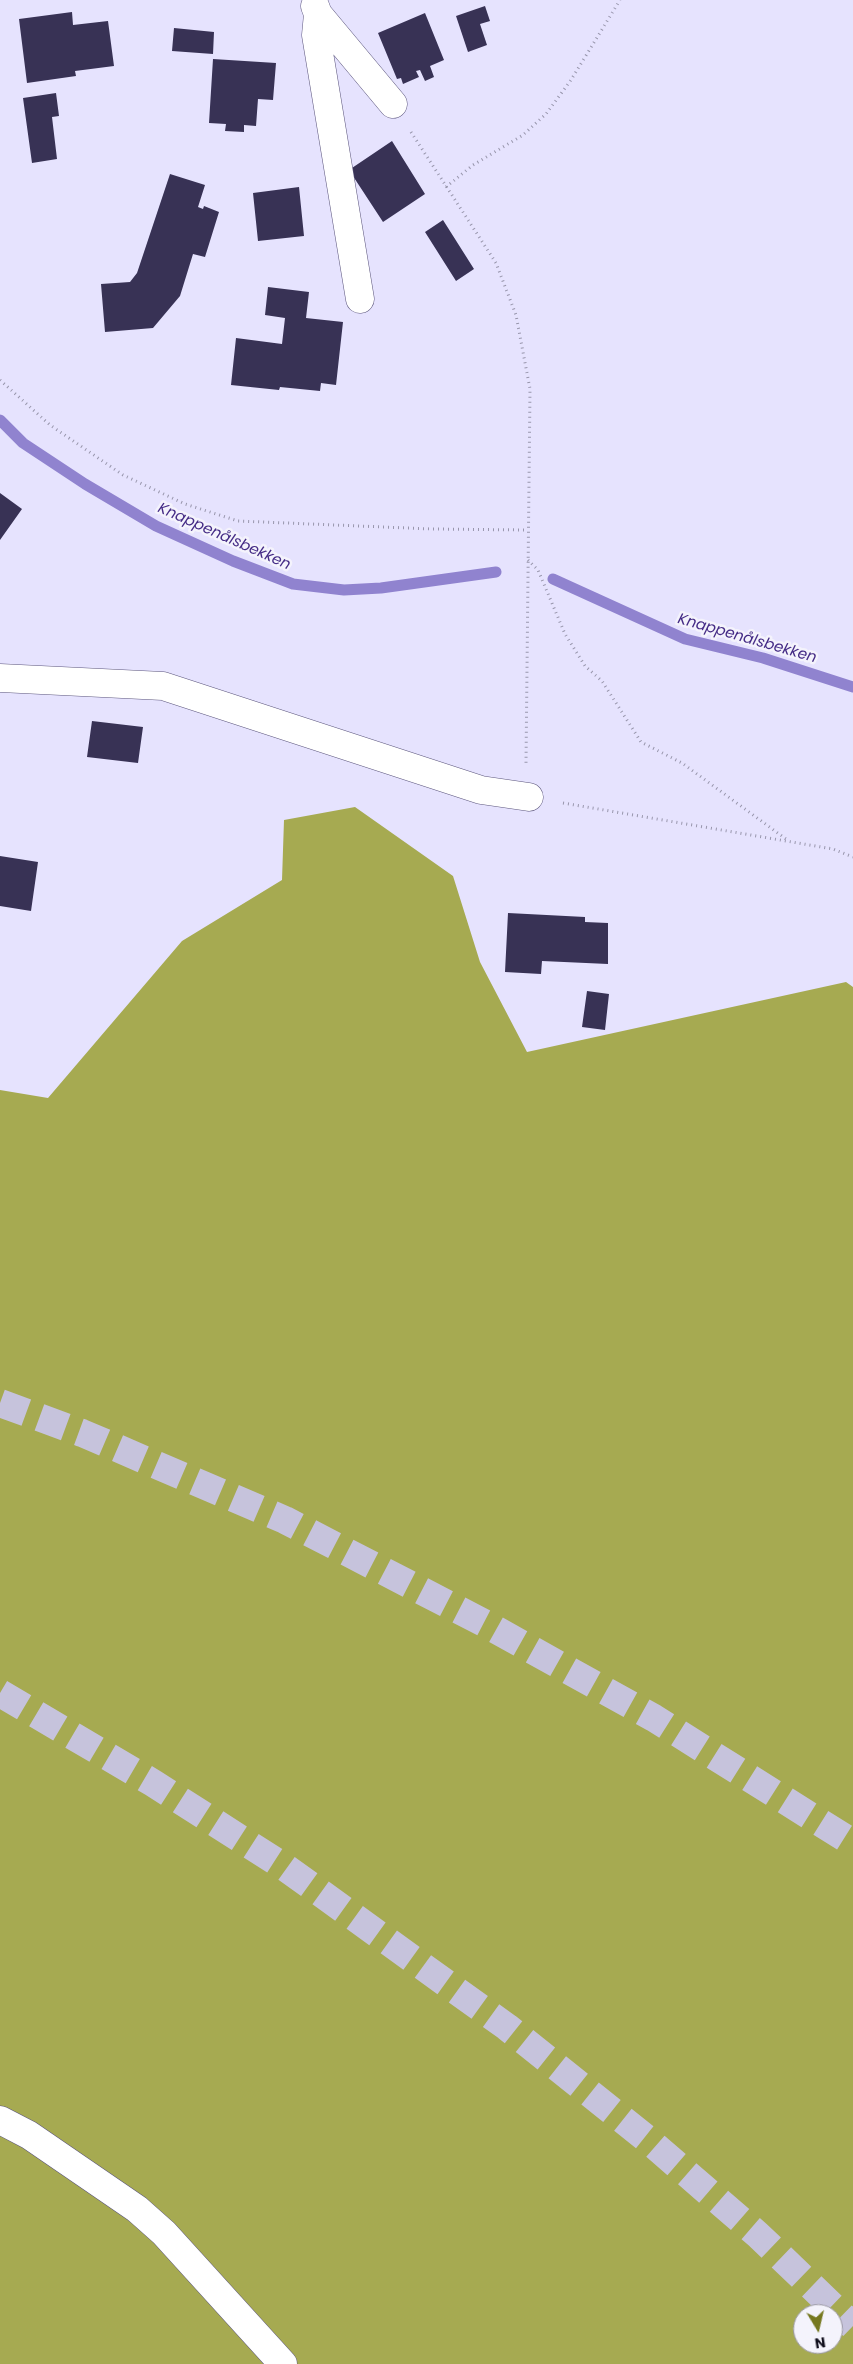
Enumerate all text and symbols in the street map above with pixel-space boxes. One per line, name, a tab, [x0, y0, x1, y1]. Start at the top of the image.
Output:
water label: Knappenålsbekken	[155, 500, 293, 574]
water label: Knappenålsbekken	[676, 611, 818, 667]
north arrow	[793, 2304, 843, 2354]
text: N	[813, 2332, 827, 2354]

